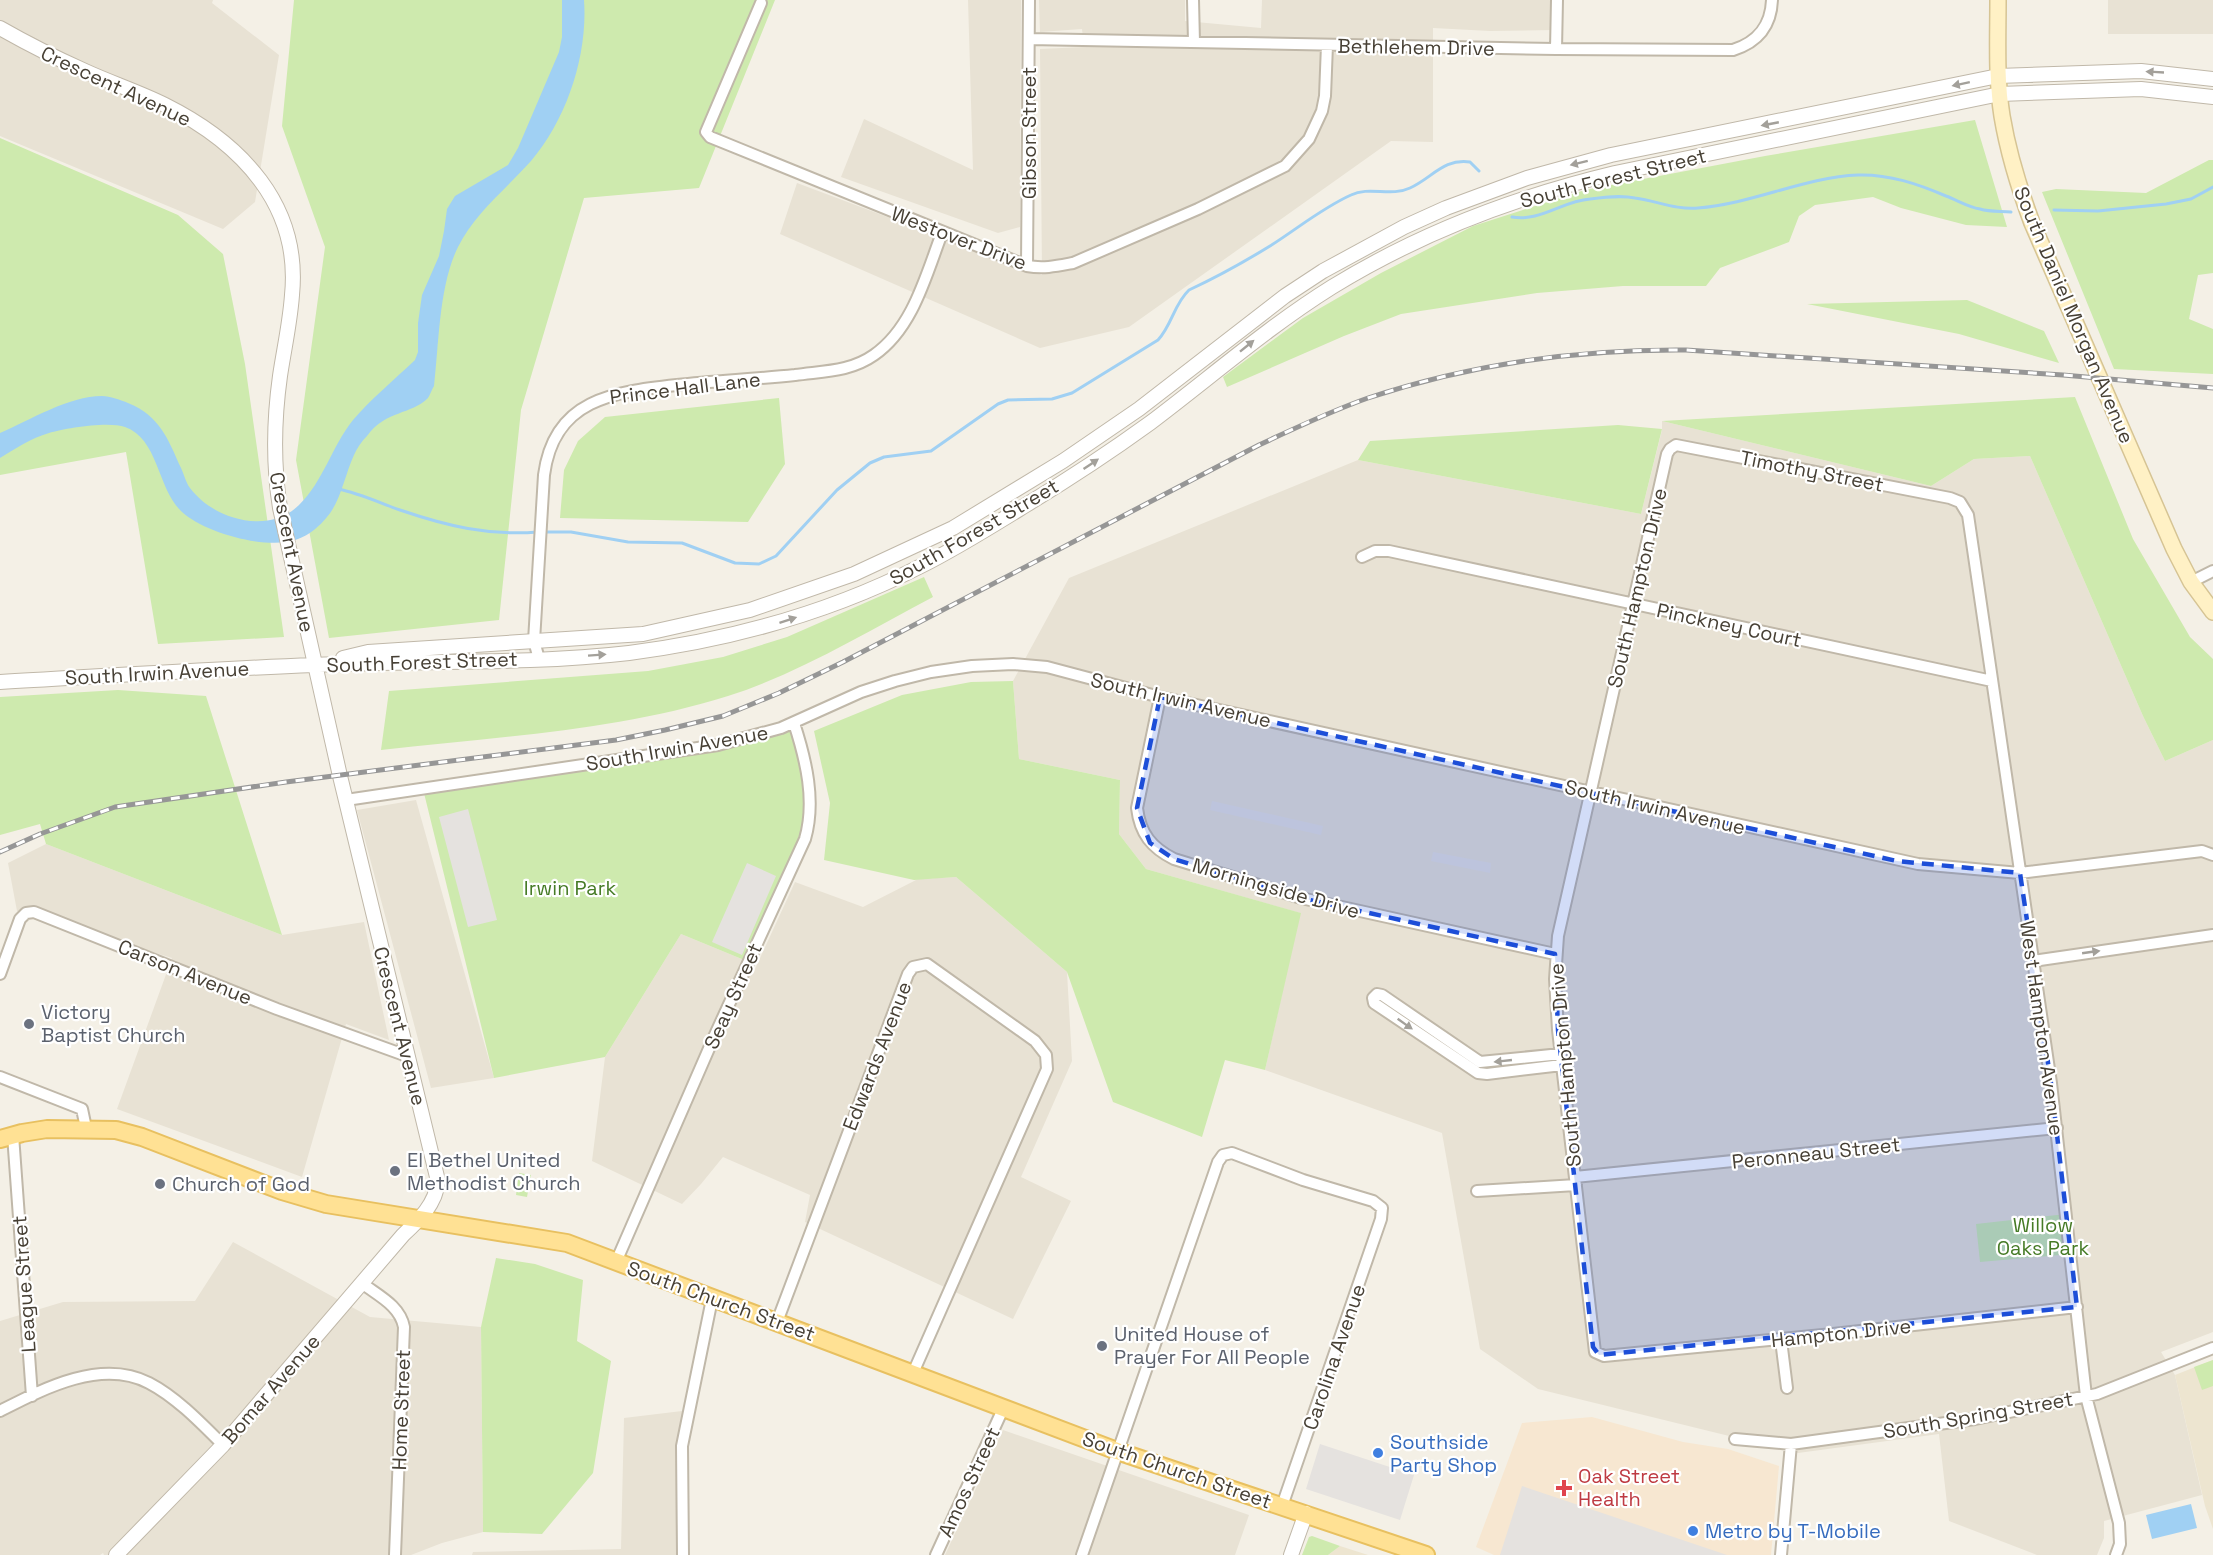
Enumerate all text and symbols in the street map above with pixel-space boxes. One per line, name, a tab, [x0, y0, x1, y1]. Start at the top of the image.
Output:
street label: Bethlehem Drive	[1337, 33, 1495, 61]
street label: Crescent Avenue	[37, 40, 195, 132]
street label: Gibson Street	[1016, 67, 1042, 199]
one-way arrow	[2145, 68, 2164, 77]
one-way arrow	[1951, 80, 1970, 89]
one-way arrow	[1761, 119, 1779, 129]
street label: South Forest Street	[1517, 142, 1709, 214]
one-way arrow	[1570, 159, 1588, 169]
street label: South Daniel Morgan Avenue	[2008, 183, 2140, 447]
street label: Westover Drive	[888, 200, 1030, 276]
one-way arrow	[1239, 340, 1255, 353]
street label: Prince Hall Lane	[608, 366, 762, 410]
street label: Timothy Street	[1738, 444, 1886, 498]
one-way arrow	[1083, 458, 1099, 470]
street label: Crescent Avenue	[264, 470, 320, 634]
street label: South Forest Street	[885, 473, 1063, 591]
street label: South Hampton Drive	[1601, 486, 1673, 690]
street label: Pinckney Court	[1654, 597, 1804, 653]
one-way arrow	[779, 614, 797, 624]
street label: South Forest Street	[326, 646, 518, 678]
one-way arrow	[588, 650, 607, 660]
street label: South Irwin Avenue	[64, 655, 250, 691]
street label: South Irwin Avenue	[1088, 667, 1274, 733]
street label: South Irwin Avenue	[584, 719, 770, 777]
street label: South Irwin Avenue	[1562, 774, 1748, 840]
street label: Morningside Drive	[1189, 852, 1363, 924]
park label: Irwin Park	[524, 875, 616, 901]
street label: West Hampton Avenue	[2014, 919, 2070, 1137]
street label: Carson Avenue	[114, 933, 256, 1011]
street label: Seay Street	[698, 939, 768, 1053]
street label: Crescent Avenue	[368, 944, 432, 1108]
one-way arrow	[2081, 948, 2100, 957]
street label: South Hampton Drive	[1543, 962, 1587, 1168]
street label: Edwards Avenue	[837, 978, 917, 1134]
place label: Victory Baptist Church	[41, 999, 186, 1048]
marker: Victory Baptist Church	[22, 1017, 36, 1031]
one-way arrow	[1397, 1018, 1413, 1030]
one-way arrow	[1493, 1056, 1512, 1066]
street label: Peronneau Street	[1731, 1131, 1901, 1175]
place label: El Bethel United Methodist Church	[407, 1147, 581, 1196]
marker: El Bethel United Methodist Church	[388, 1164, 402, 1178]
place label: Church of God	[172, 1171, 310, 1197]
marker: Church of God	[153, 1177, 167, 1191]
park label: Willow Oaks Park	[1997, 1212, 2090, 1261]
street label: League Street	[6, 1215, 42, 1353]
street label: South Church Street	[623, 1255, 819, 1347]
street label: Carolina Avenue	[1297, 1280, 1371, 1434]
street label: Hampton Drive	[1770, 1313, 1912, 1353]
place label: United House of Prayer For All People	[1114, 1321, 1310, 1370]
street label: Bomar Avenue	[216, 1329, 326, 1449]
marker: United House of Prayer For All People	[1095, 1339, 1109, 1353]
street label: Home Street	[386, 1349, 416, 1471]
street label: South Spring Street	[1881, 1385, 2075, 1445]
street label: Amos Street	[932, 1423, 1006, 1541]
street label: South Church Street	[1079, 1425, 1275, 1515]
place label: Southside Party Shop	[1390, 1429, 1497, 1478]
marker: Southside Party Shop	[1371, 1446, 1385, 1460]
place label: Oak Street Health	[1578, 1463, 1680, 1512]
marker: Oak Street Health	[1555, 1479, 1573, 1497]
place label: Metro by T-Mobile	[1705, 1518, 1881, 1544]
marker: Metro by T-Mobile	[1686, 1524, 1700, 1538]

